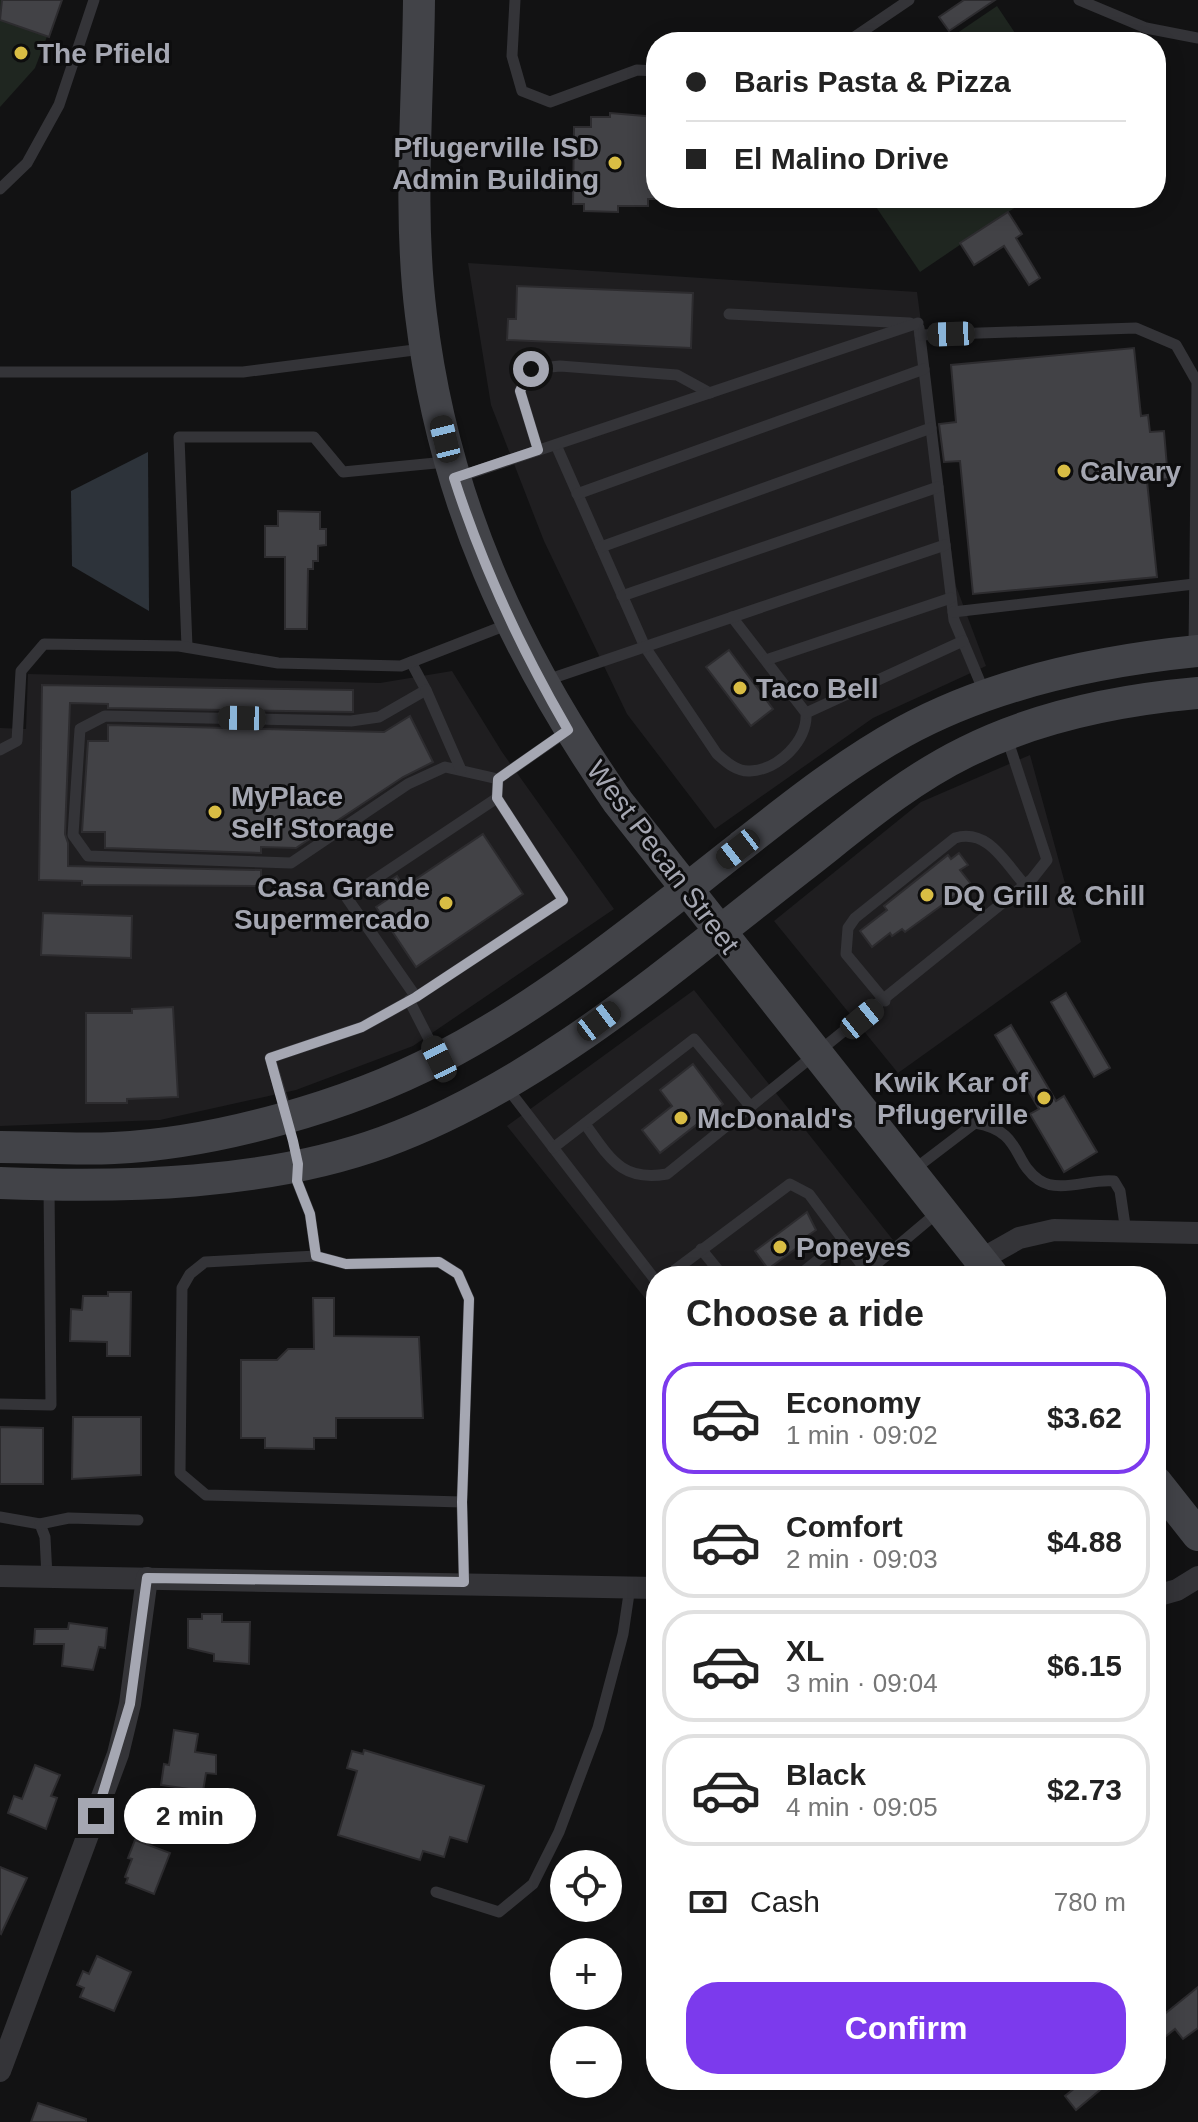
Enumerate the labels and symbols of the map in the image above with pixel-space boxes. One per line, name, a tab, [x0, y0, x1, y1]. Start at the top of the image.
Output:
place label: The Pfield	[37, 38, 171, 69]
marker: The Pfield	[12, 44, 30, 62]
place label: Pflugerville ISD Admin Building	[392, 132, 599, 195]
marker: Pflugerville ISD Admin Building	[606, 154, 624, 172]
car	[927, 321, 975, 347]
route start	[513, 351, 549, 387]
car	[428, 413, 462, 465]
place label: Calvary	[1080, 456, 1182, 487]
marker: Calvary	[1055, 462, 1073, 480]
place label: Taco Bell	[756, 673, 878, 704]
marker: Taco Bell	[731, 679, 749, 697]
car	[218, 706, 266, 730]
street label: West Pecan Street	[581, 755, 746, 960]
place label: MyPlace Self Storage	[231, 781, 394, 844]
marker: MyPlace Self Storage	[206, 803, 224, 821]
car	[712, 825, 764, 873]
place label: Casa Grande Supermercado	[234, 872, 430, 935]
place label: DQ Grill & Chill	[943, 880, 1145, 911]
marker: DQ Grill & Chill	[918, 886, 936, 904]
marker: Casa Grande Supermercado	[437, 894, 455, 912]
car	[836, 995, 888, 1043]
car	[573, 997, 625, 1045]
car	[418, 1032, 460, 1086]
place label: Kwik Kar of Pflugerville	[874, 1067, 1029, 1130]
marker: Kwik Kar of Pflugerville	[1035, 1089, 1053, 1107]
place label: McDonald's	[697, 1103, 853, 1134]
marker: McDonald's	[672, 1109, 690, 1127]
place label: Popeyes	[796, 1232, 911, 1263]
marker: Popeyes	[771, 1238, 789, 1256]
callout: 2 min	[124, 1788, 256, 1844]
route end	[78, 1798, 114, 1834]

